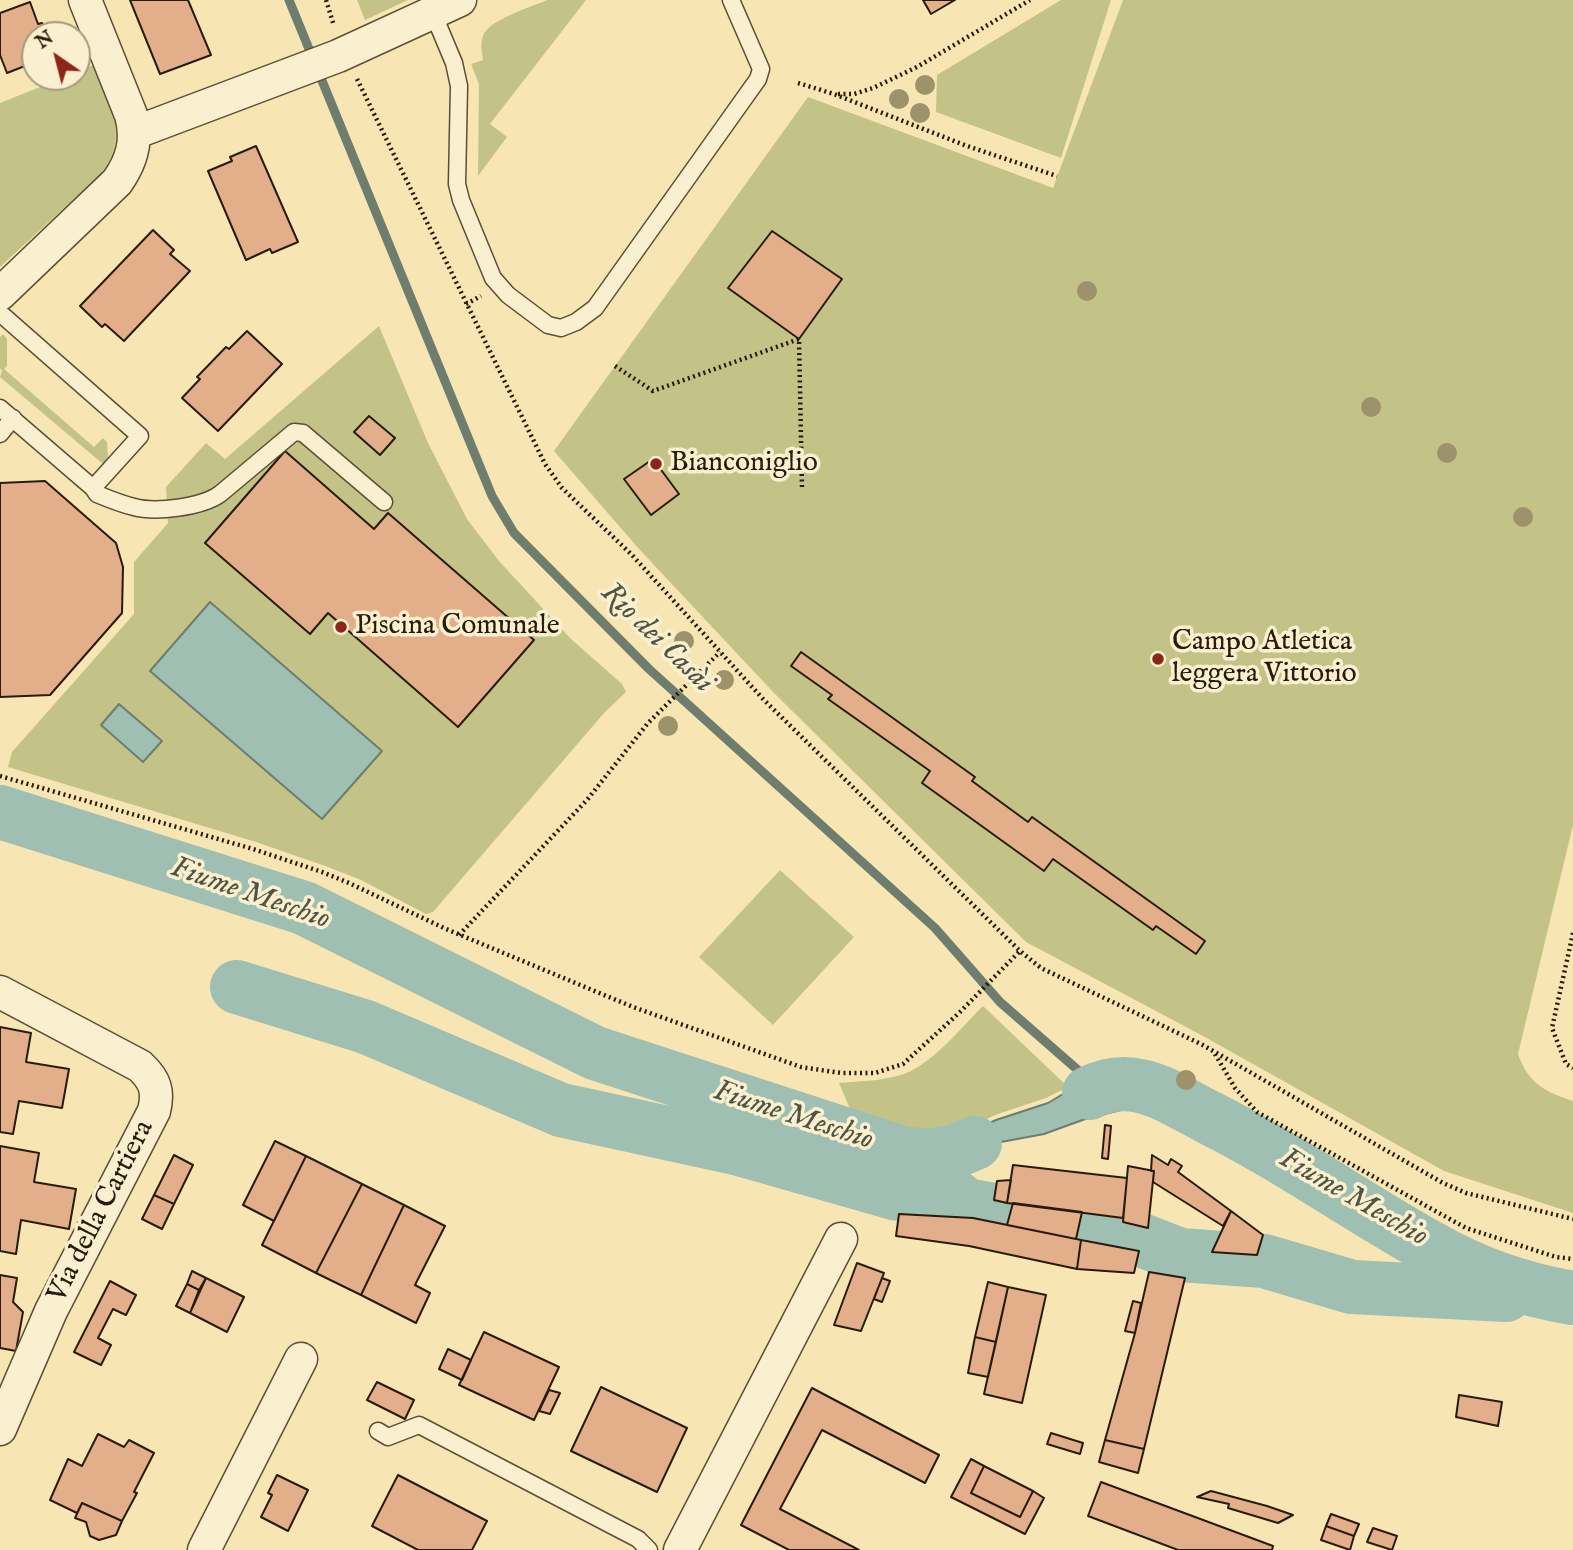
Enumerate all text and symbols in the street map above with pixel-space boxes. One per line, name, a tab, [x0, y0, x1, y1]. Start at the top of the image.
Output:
north arrow	[21, 21, 91, 91]
text: N	[31, 26, 59, 55]
place label: Bianconiglio	[670, 447, 818, 481]
marker: Bianconiglio	[648, 456, 664, 472]
water label: Rio dei Casài	[592, 576, 720, 702]
place label: Piscina Comunale	[355, 610, 560, 644]
marker: Piscina Comunale	[333, 619, 349, 635]
place label: Campo Atletica leggera Vittorio	[1172, 626, 1357, 692]
marker: Campo Atletica leggera Vittorio	[1150, 651, 1166, 667]
water label: Fiume Meschio	[166, 851, 334, 939]
water label: Fiume Meschio	[709, 1074, 877, 1160]
street label: Via della Cartiera	[42, 1115, 162, 1309]
water label: Fiume Meschio	[1272, 1142, 1434, 1256]

